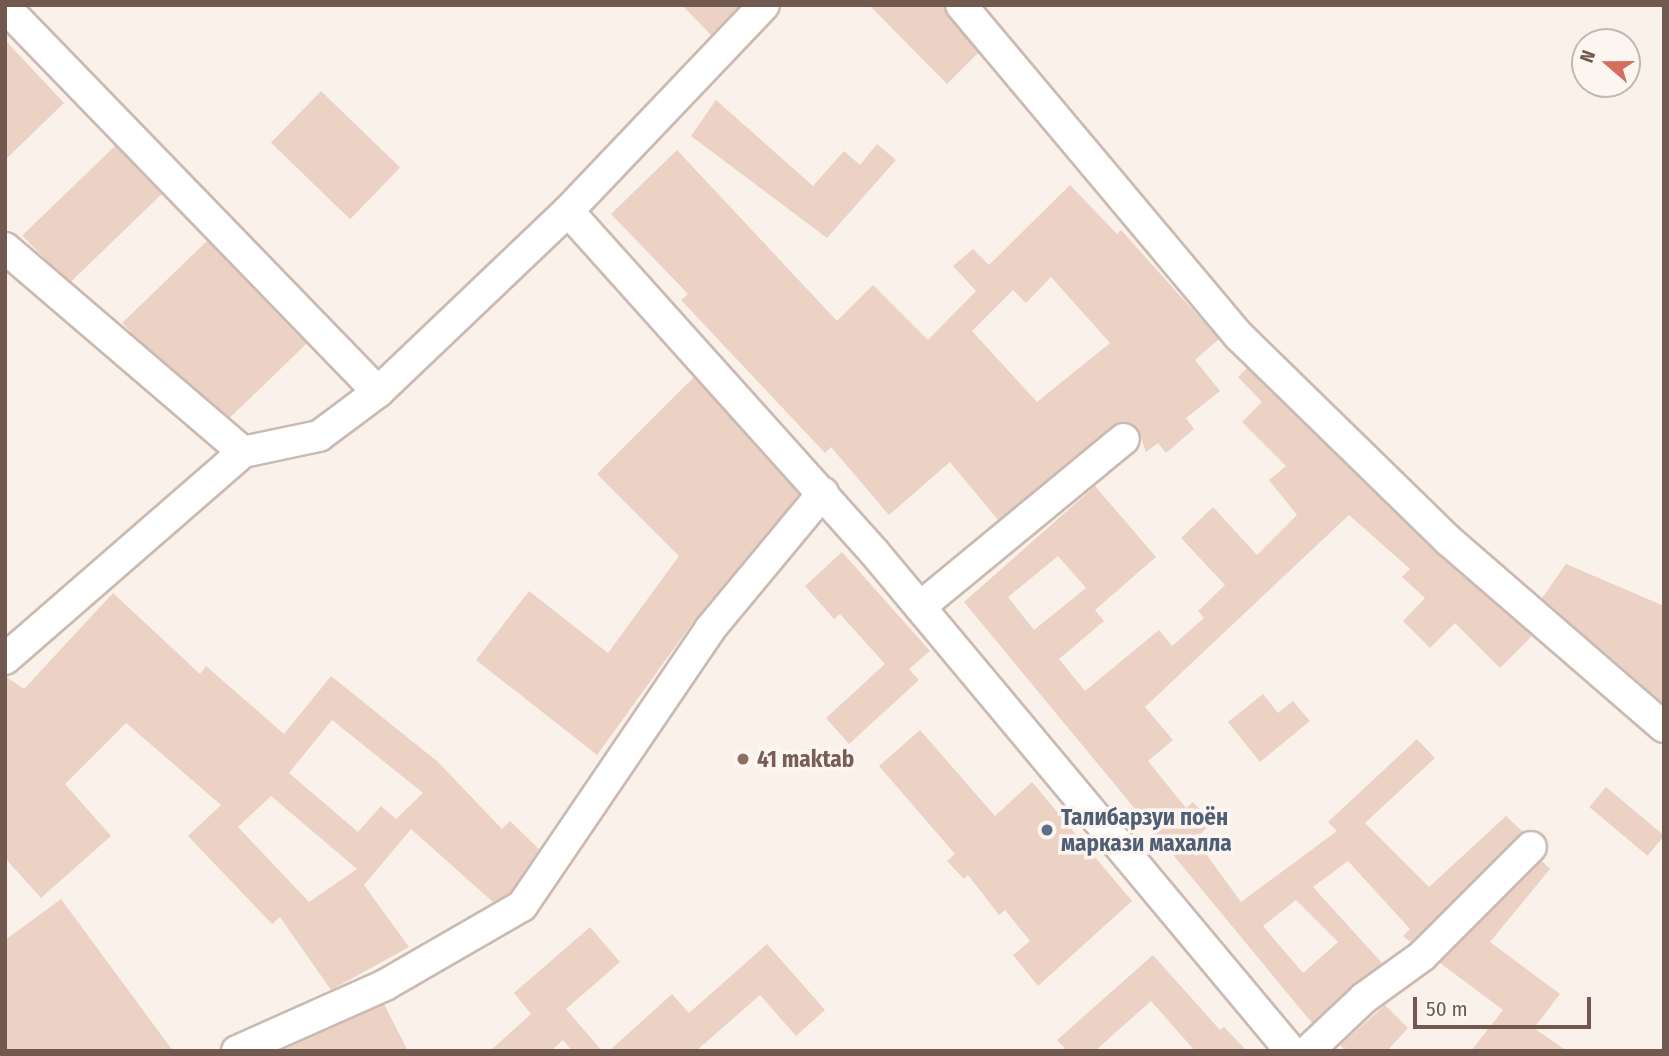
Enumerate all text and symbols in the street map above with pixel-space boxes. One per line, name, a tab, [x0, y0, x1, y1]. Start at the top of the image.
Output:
north arrow	[1571, 28, 1641, 98]
text: N	[1575, 47, 1600, 66]
place label: 41 maktab	[757, 745, 854, 773]
marker: 41 maktab	[735, 751, 751, 767]
place label: Талибарзуи поён маркази махалла	[1061, 803, 1232, 857]
marker: Талибарзуи поён маркази махалла	[1039, 822, 1055, 838]
scale bar	[1417, 982, 1596, 1026]
text: 50 m	[1426, 996, 1468, 1022]

